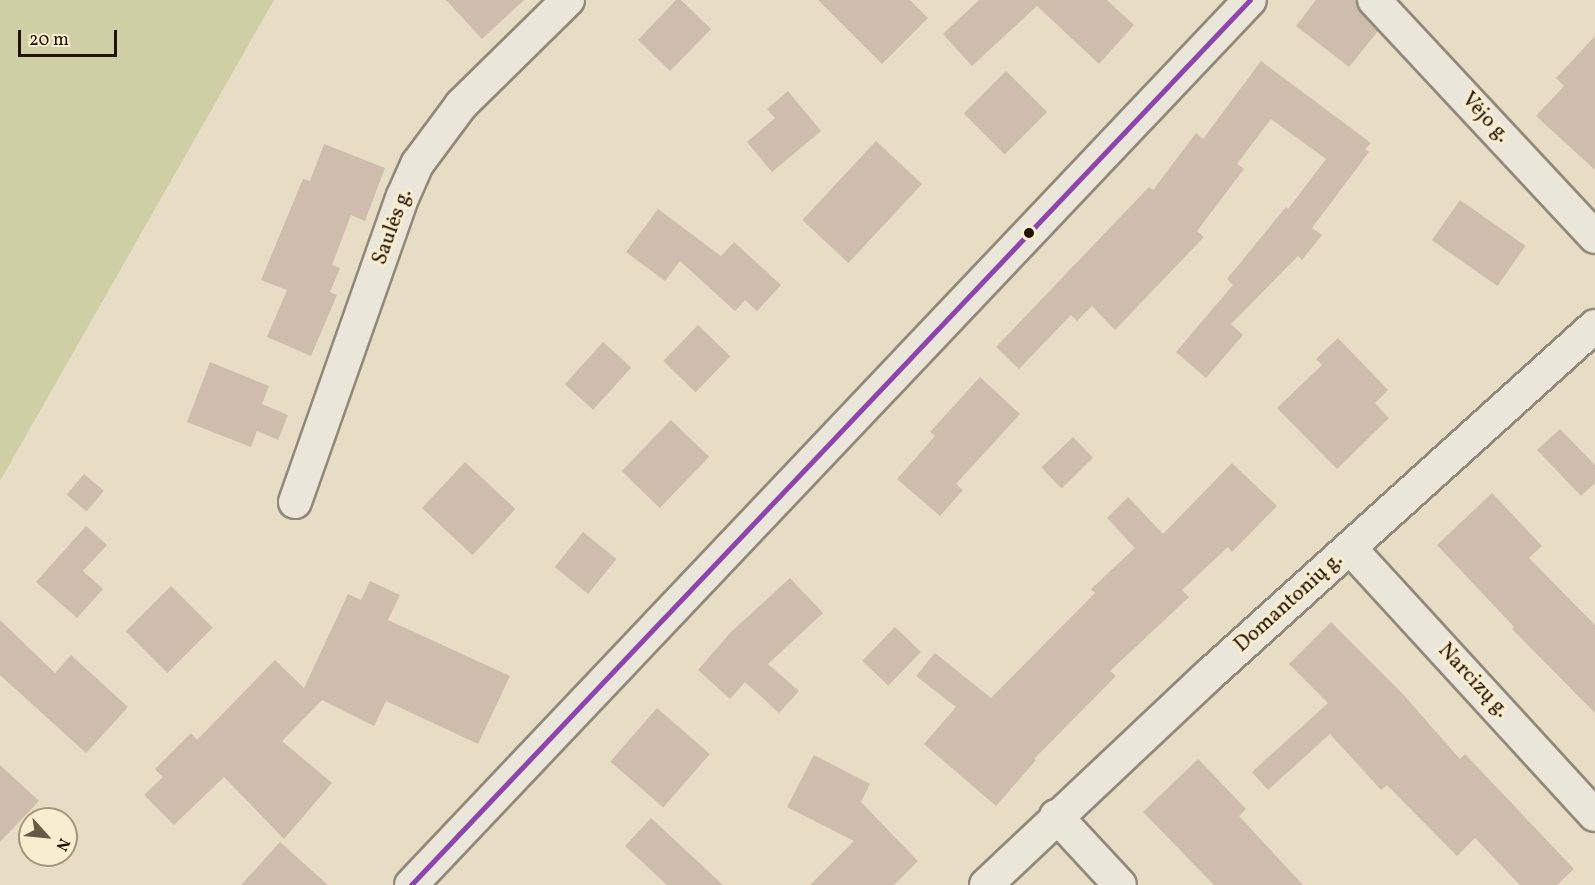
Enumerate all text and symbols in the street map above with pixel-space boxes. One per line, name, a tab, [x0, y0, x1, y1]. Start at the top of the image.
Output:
scale bar	[21, 18, 120, 56]
text: 20 m	[29, 28, 69, 53]
street label: Vėjo g.	[1456, 88, 1514, 148]
street label: Saulės g.	[368, 186, 418, 268]
unlabelled marker	[1023, 227, 1035, 239]
street label: Domantonių g.	[1230, 548, 1348, 658]
street label: Narcizų g.	[1432, 638, 1514, 724]
north arrow	[18, 807, 78, 867]
text: N	[50, 834, 75, 854]

